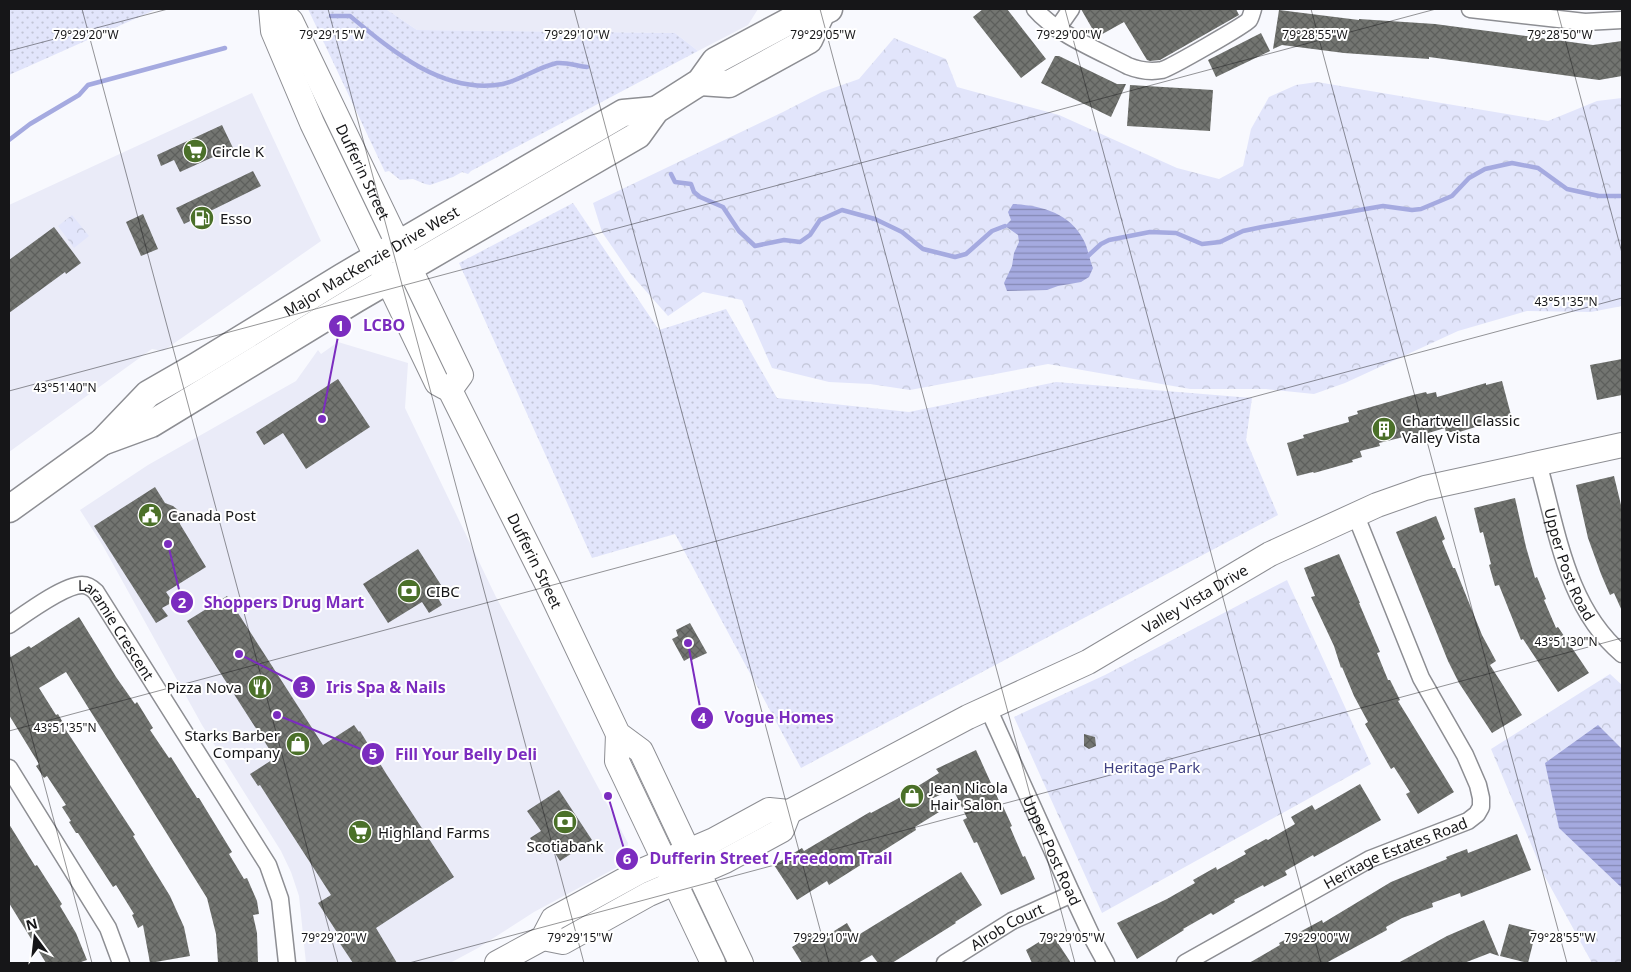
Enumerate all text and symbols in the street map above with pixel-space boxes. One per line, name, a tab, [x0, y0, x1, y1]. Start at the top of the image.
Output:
text: 79°29'20"W	[53, 26, 119, 43]
text: 79°29'15"W	[299, 26, 365, 43]
text: 79°29'10"W	[544, 26, 610, 43]
text: 79°29'05"W	[790, 26, 856, 43]
text: 79°29'00"W	[1036, 26, 1102, 43]
text: 79°28'55"W	[1282, 26, 1348, 43]
text: 79°28'50"W	[1527, 26, 1593, 43]
street label: Dufferin Street	[332, 120, 395, 223]
supermarket icon: Circle K	[182, 138, 208, 164]
place label: Circle K	[212, 141, 265, 161]
street label: Major MacKenzie Drive West	[280, 201, 463, 320]
fuel station icon: Esso	[189, 205, 215, 231]
place label: Esso	[220, 208, 252, 228]
text: 43°51'35"N	[1534, 293, 1598, 310]
callout: LCBO	[328, 310, 415, 341]
text: LCBO	[363, 314, 405, 336]
text: 1	[336, 315, 344, 335]
text: 43°51'40"N	[33, 379, 97, 396]
place label: Chartwell Classic Valley Vista	[1402, 410, 1520, 447]
building icon: Chartwell Classic Valley Vista	[1371, 416, 1397, 442]
public building icon: Canada Post	[137, 502, 163, 528]
place label: Canada Post	[168, 505, 256, 525]
street label: Upper Post Road	[1540, 506, 1600, 624]
street label: Dufferin Street	[503, 510, 567, 612]
street label: Valley Vista Drive	[1138, 559, 1251, 638]
street label: Laramie Crescent	[78, 575, 159, 684]
bank icon: CIBC	[396, 578, 422, 604]
place label: CIBC	[426, 581, 460, 601]
callout: Shoppers Drug Mart	[169, 587, 375, 618]
text: Shoppers Drug Mart	[204, 591, 364, 613]
text: 2	[178, 592, 187, 612]
text: 43°51'30"N	[1534, 633, 1598, 650]
callout: Iris Spa & Nails	[292, 671, 456, 702]
restaurant icon: Pizza Nova	[247, 674, 273, 700]
text: 3	[300, 676, 308, 696]
text: Iris Spa & Nails	[326, 676, 446, 698]
place label: Pizza Nova	[166, 677, 242, 697]
callout: Vogue Homes	[689, 702, 844, 733]
text: Vogue Homes	[724, 706, 834, 728]
text: 4	[698, 707, 707, 727]
text: 43°51'35"N	[33, 719, 97, 736]
place label: Starks Barber Company	[184, 725, 280, 762]
shop icon: Starks Barber Company	[285, 731, 311, 757]
callout: Fill Your Belly Deli	[360, 739, 547, 770]
text: 5	[369, 743, 377, 763]
text: Fill Your Belly Deli	[395, 743, 537, 765]
park label: Heritage Park	[1104, 757, 1200, 777]
place label: Jean Nicola Hair Salon	[928, 777, 1008, 814]
shop icon: Jean Nicola Hair Salon	[899, 783, 925, 809]
street label: Upper Post Road	[1019, 792, 1086, 908]
bank icon: Scotiabank	[552, 809, 578, 835]
street label: Heritage Estates Road	[1320, 812, 1470, 893]
supermarket icon: Highland Farms	[347, 819, 373, 845]
place label: Highland Farms	[378, 822, 490, 842]
place label: Scotiabank	[526, 836, 604, 856]
callout: Dufferin Street / Freedom Trail	[615, 843, 903, 874]
text: Dufferin Street / Freedom Trail	[649, 847, 893, 869]
text: 6	[623, 848, 632, 868]
street label: Alrob Court	[966, 898, 1047, 955]
north arrow	[10, 912, 60, 962]
text: N	[24, 913, 39, 935]
text: 79°29'20"W	[301, 929, 367, 946]
text: 79°29'15"W	[547, 929, 613, 946]
text: 79°29'10"W	[793, 929, 859, 946]
text: 79°29'05"W	[1039, 929, 1105, 946]
text: 79°29'00"W	[1284, 929, 1350, 946]
text: 79°28'55"W	[1530, 929, 1596, 946]

